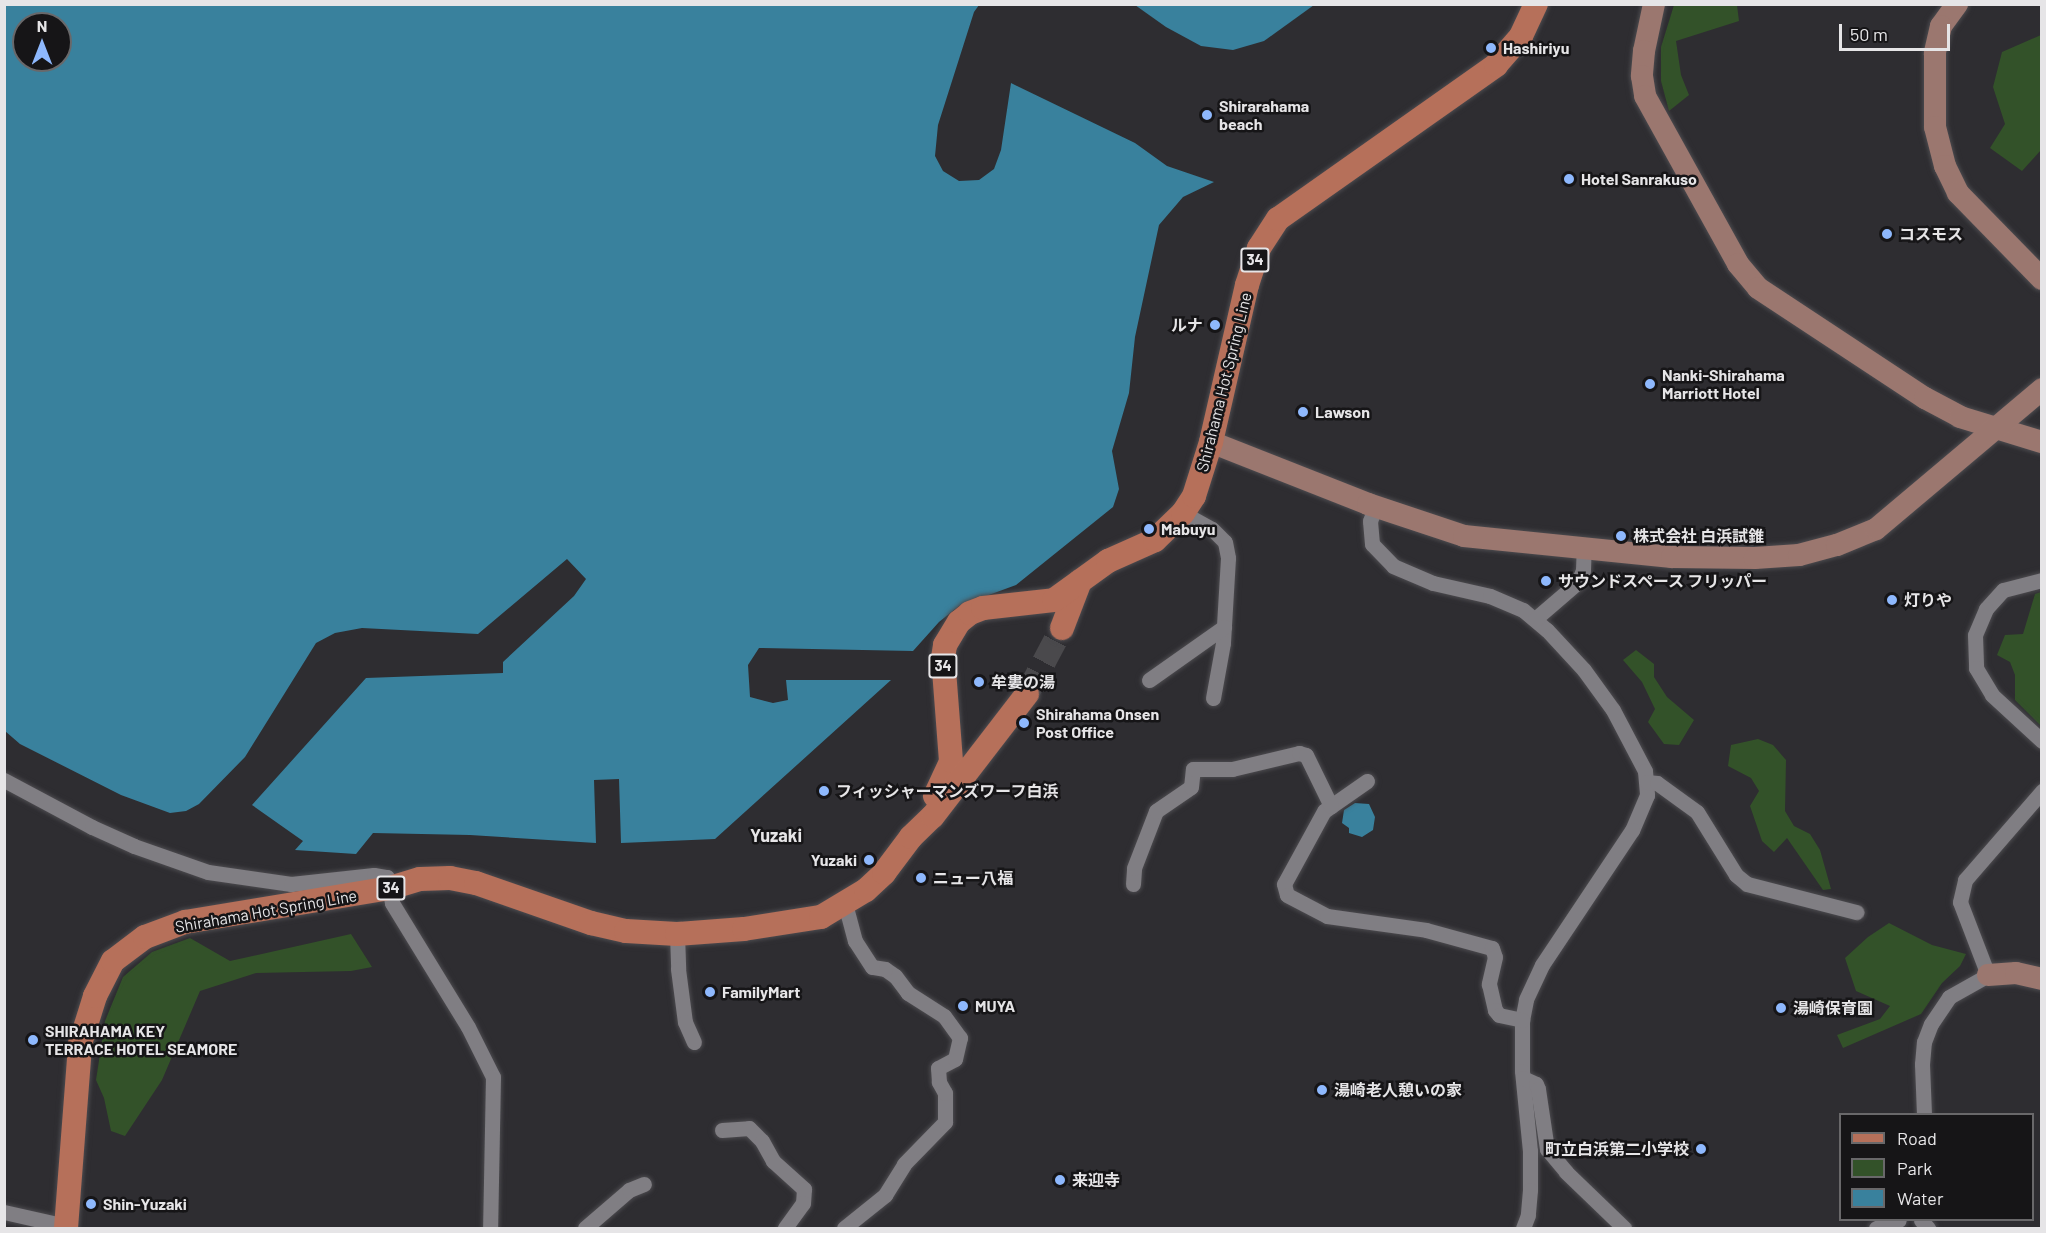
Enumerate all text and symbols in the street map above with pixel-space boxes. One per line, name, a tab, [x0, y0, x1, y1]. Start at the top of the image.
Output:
north arrow	[12, 12, 72, 72]
scale bar	[1842, 12, 1953, 50]
text: N	[37, 16, 47, 35]
text: 50 m	[1850, 23, 1888, 45]
place label: Hashiriyu	[1503, 38, 1569, 58]
marker: Hashiriyu	[1484, 41, 1498, 55]
place label: Shirarahama beach	[1219, 96, 1309, 134]
marker: Shirarahama beach	[1200, 108, 1214, 122]
place label: Hotel Sanrakuso	[1581, 169, 1697, 189]
marker: Hotel Sanrakuso	[1562, 172, 1576, 186]
place label: コスモス	[1899, 224, 1963, 244]
marker: コスモス	[1880, 227, 1894, 241]
road number: 34	[1240, 248, 1270, 272]
street label: Shirahama Hot Spring Line	[1192, 290, 1256, 474]
place label: ルナ	[1171, 315, 1203, 335]
marker: ルナ	[1208, 318, 1222, 332]
place label: Nanki-Shirahama Marriott Hotel	[1662, 365, 1785, 403]
marker: Nanki-Shirahama Marriott Hotel	[1643, 377, 1657, 391]
place label: Lawson	[1315, 402, 1370, 422]
marker: Lawson	[1296, 405, 1310, 419]
place label: Mabuyu	[1161, 519, 1215, 539]
marker: Mabuyu	[1142, 522, 1156, 536]
place label: 株式会社 白浜試錐	[1633, 526, 1764, 546]
marker: 株式会社 白浜試錐	[1614, 529, 1628, 543]
place label: サウンドスペース フリッパー	[1558, 571, 1769, 591]
marker: サウンドスペース フリッパー	[1539, 574, 1553, 588]
place label: 灯りや	[1904, 590, 1952, 610]
marker: 灯りや	[1885, 593, 1899, 607]
road number: 34	[928, 654, 958, 678]
place label: 牟婁の湯	[991, 672, 1055, 692]
marker: 牟婁の湯	[972, 675, 986, 689]
place label: Shirahama Onsen Post Office	[1036, 704, 1159, 742]
marker: Shirahama Onsen Post Office	[1017, 716, 1031, 730]
place label: フィッシャーマンズワーフ白浜	[836, 781, 1060, 801]
marker: フィッシャーマンズワーフ白浜	[817, 784, 831, 798]
district label: Yuzaki	[750, 824, 802, 846]
place label: Yuzaki	[811, 850, 857, 870]
marker: Yuzaki	[862, 853, 876, 867]
place label: ニュー八福	[933, 868, 1013, 888]
marker: ニュー八福	[914, 871, 928, 885]
road number: 34	[376, 876, 406, 900]
street label: Shirahama Hot Spring Line	[174, 886, 358, 936]
place label: FamilyMart	[722, 982, 800, 1002]
marker: FamilyMart	[703, 985, 717, 999]
place label: MUYA	[975, 996, 1015, 1016]
place label: 湯崎保育園	[1793, 998, 1873, 1018]
marker: MUYA	[956, 999, 970, 1013]
marker: 湯崎保育園	[1774, 1001, 1788, 1015]
place label: SHIRAHAMA KEY TERRACE HOTEL SEAMORE	[45, 1021, 237, 1059]
marker: SHIRAHAMA KEY TERRACE HOTEL SEAMORE	[26, 1033, 40, 1047]
place label: 湯崎老人憩いの家	[1334, 1080, 1462, 1100]
marker: 湯崎老人憩いの家	[1315, 1083, 1329, 1097]
legend	[1839, 1113, 2034, 1221]
text: Road	[1897, 1127, 1937, 1149]
place label: 町立白浜第二小学校	[1545, 1139, 1689, 1159]
marker: 町立白浜第二小学校	[1694, 1142, 1708, 1156]
text: Park	[1897, 1157, 1932, 1179]
place label: 来迎寺	[1072, 1170, 1120, 1190]
marker: 来迎寺	[1053, 1173, 1067, 1187]
text: Water	[1897, 1187, 1944, 1209]
place label: Shin-Yuzaki	[103, 1194, 187, 1214]
marker: Shin-Yuzaki	[84, 1197, 98, 1211]

